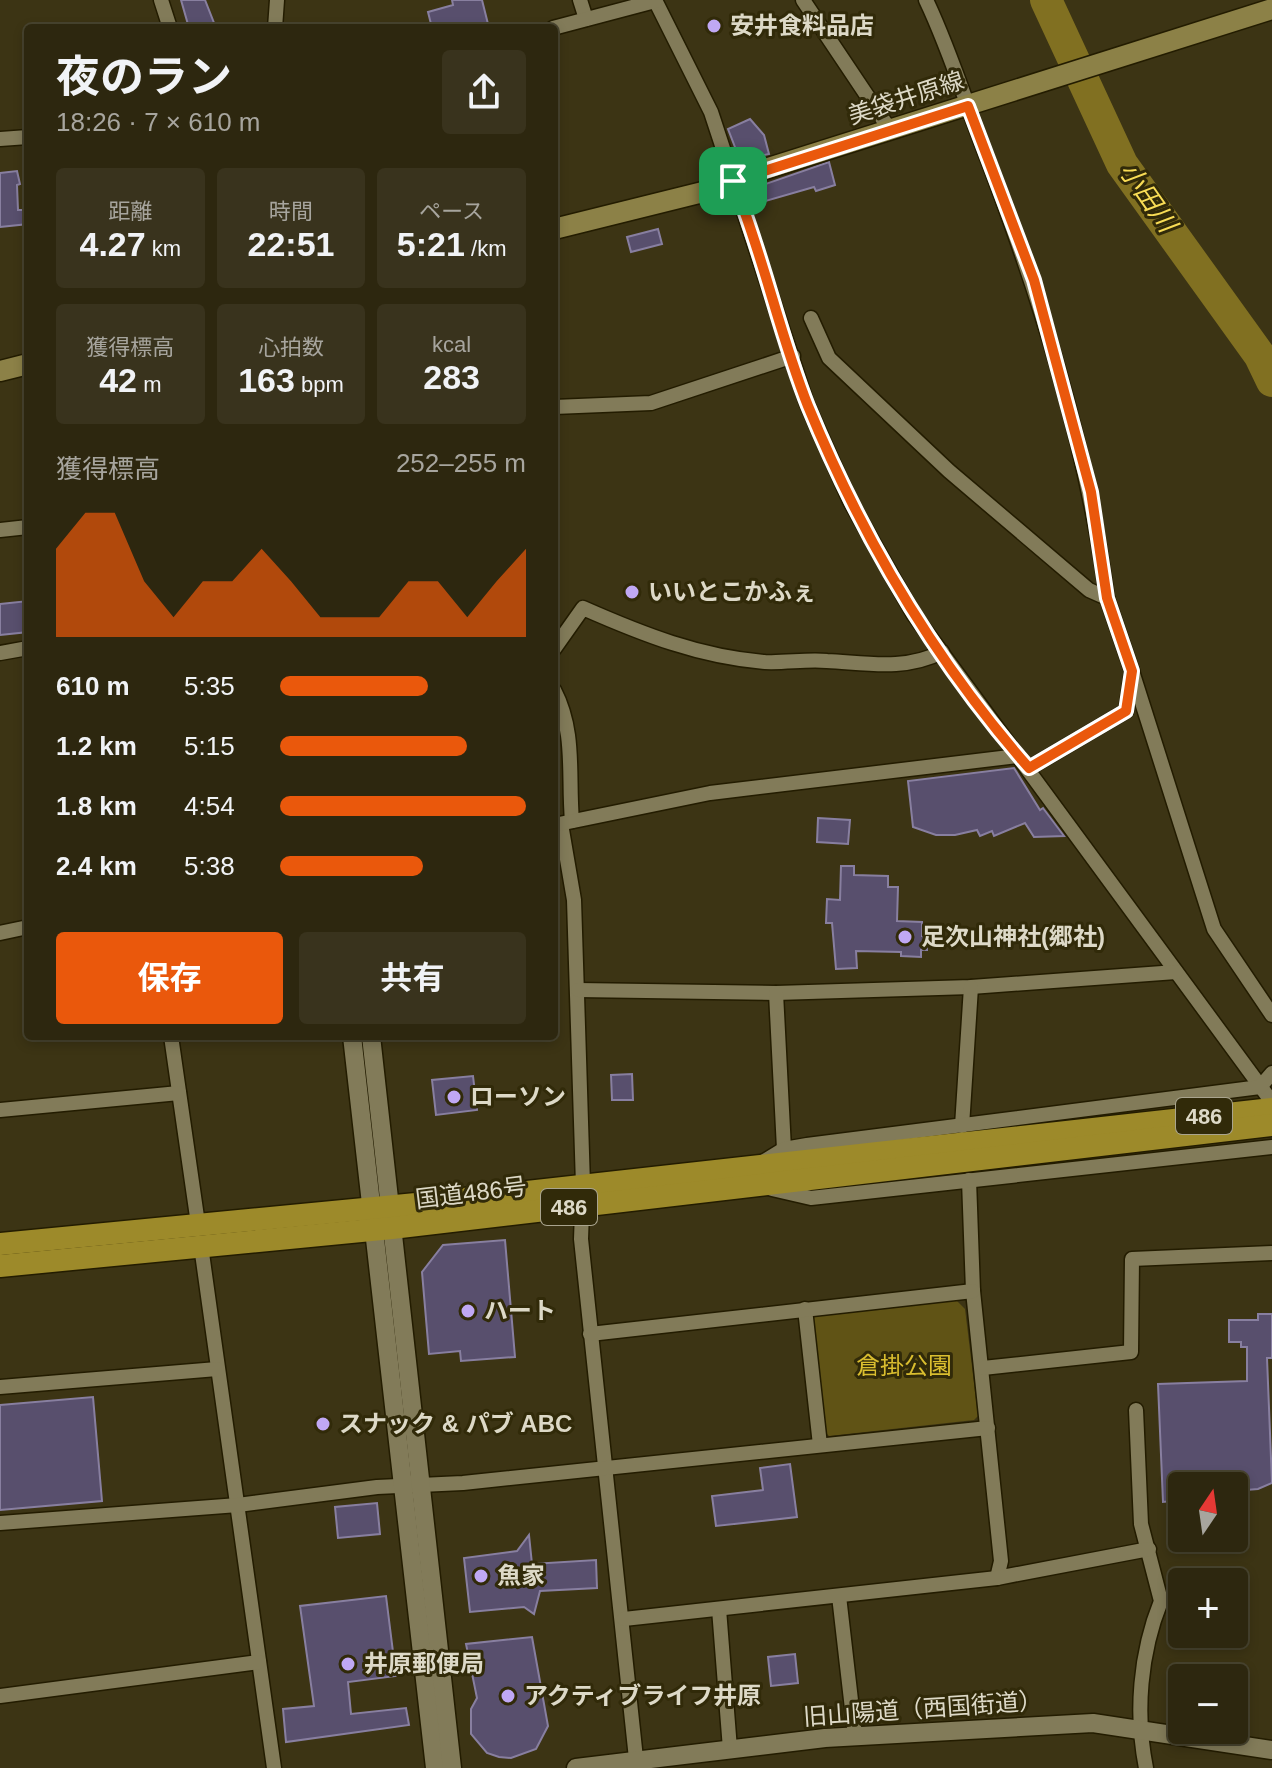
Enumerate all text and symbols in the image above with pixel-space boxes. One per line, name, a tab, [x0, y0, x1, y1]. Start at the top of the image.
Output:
place label: 安井食料品店	[730, 12, 874, 39]
marker: 安井食料品店	[705, 17, 723, 35]
button: share	[442, 50, 526, 134]
text: 夜のラン	[56, 52, 232, 101]
street label: 美袋井原線	[845, 66, 967, 129]
text: 18:26 · 7 × 610 m	[56, 107, 261, 137]
pin	[699, 147, 767, 215]
water label: 小田川	[1113, 156, 1184, 240]
icon: arrive	[711, 159, 755, 203]
text: 距離	[108, 199, 152, 224]
text: 時間	[269, 199, 313, 224]
text: ペース	[419, 199, 484, 224]
text: 4.27	[80, 225, 146, 263]
text: 22:51	[248, 225, 334, 263]
text: 5:21	[397, 225, 465, 263]
text: km	[146, 236, 181, 261]
text: /km	[465, 236, 506, 261]
text: kcal	[432, 332, 471, 357]
text: 獲得標高	[86, 335, 174, 360]
text: 心拍数	[258, 335, 324, 360]
text: 283	[423, 358, 480, 396]
text: 42	[99, 361, 137, 399]
text: 163	[238, 361, 295, 399]
text: m	[137, 372, 161, 397]
text: bpm	[295, 372, 344, 397]
text: 252–255 m	[396, 448, 526, 478]
text: 獲得標高	[56, 454, 160, 484]
place label: いいとこかふぇ	[648, 578, 816, 605]
marker: いいとこかふぇ	[623, 583, 641, 601]
text: 610 m	[56, 671, 130, 701]
text: 5:35	[184, 671, 235, 701]
text: 1.2 km	[56, 731, 137, 761]
text: 5:15	[184, 731, 235, 761]
text: 1.8 km	[56, 791, 137, 821]
text: 4:54	[184, 791, 235, 821]
text: 2.4 km	[56, 851, 137, 881]
text: 5:38	[184, 851, 235, 881]
place label: 足次山神社(郷社)	[921, 923, 1105, 950]
marker: 足次山神社(郷社)	[896, 928, 914, 946]
button: 保存	[56, 932, 283, 1024]
button: 共有	[299, 932, 526, 1024]
place label: ローソン	[470, 1083, 566, 1110]
marker: ローソン	[445, 1088, 463, 1106]
road number: 486	[1176, 1098, 1232, 1134]
street label: 国道486号	[414, 1172, 528, 1213]
road number: 486	[541, 1189, 597, 1225]
place label: ハート	[484, 1297, 556, 1324]
marker: ハート	[459, 1302, 477, 1320]
park label: 倉掛公園	[856, 1352, 952, 1379]
place label: スナック & パブ ABC	[339, 1410, 572, 1437]
marker: スナック & パブ ABC	[314, 1415, 332, 1433]
north arrow	[1168, 1472, 1248, 1552]
map controls	[1168, 1472, 1248, 1744]
place label: 魚家	[497, 1562, 545, 1589]
marker: 魚家	[472, 1567, 490, 1585]
button: +	[1168, 1568, 1248, 1648]
place label: 井原郵便局	[364, 1650, 484, 1677]
marker: 井原郵便局	[339, 1655, 357, 1673]
button: −	[1168, 1664, 1248, 1744]
place label: アクティブライフ井原	[524, 1682, 761, 1709]
marker: アクティブライフ井原	[499, 1687, 517, 1705]
street label: 旧山陽道（西国街道）	[802, 1687, 1044, 1730]

